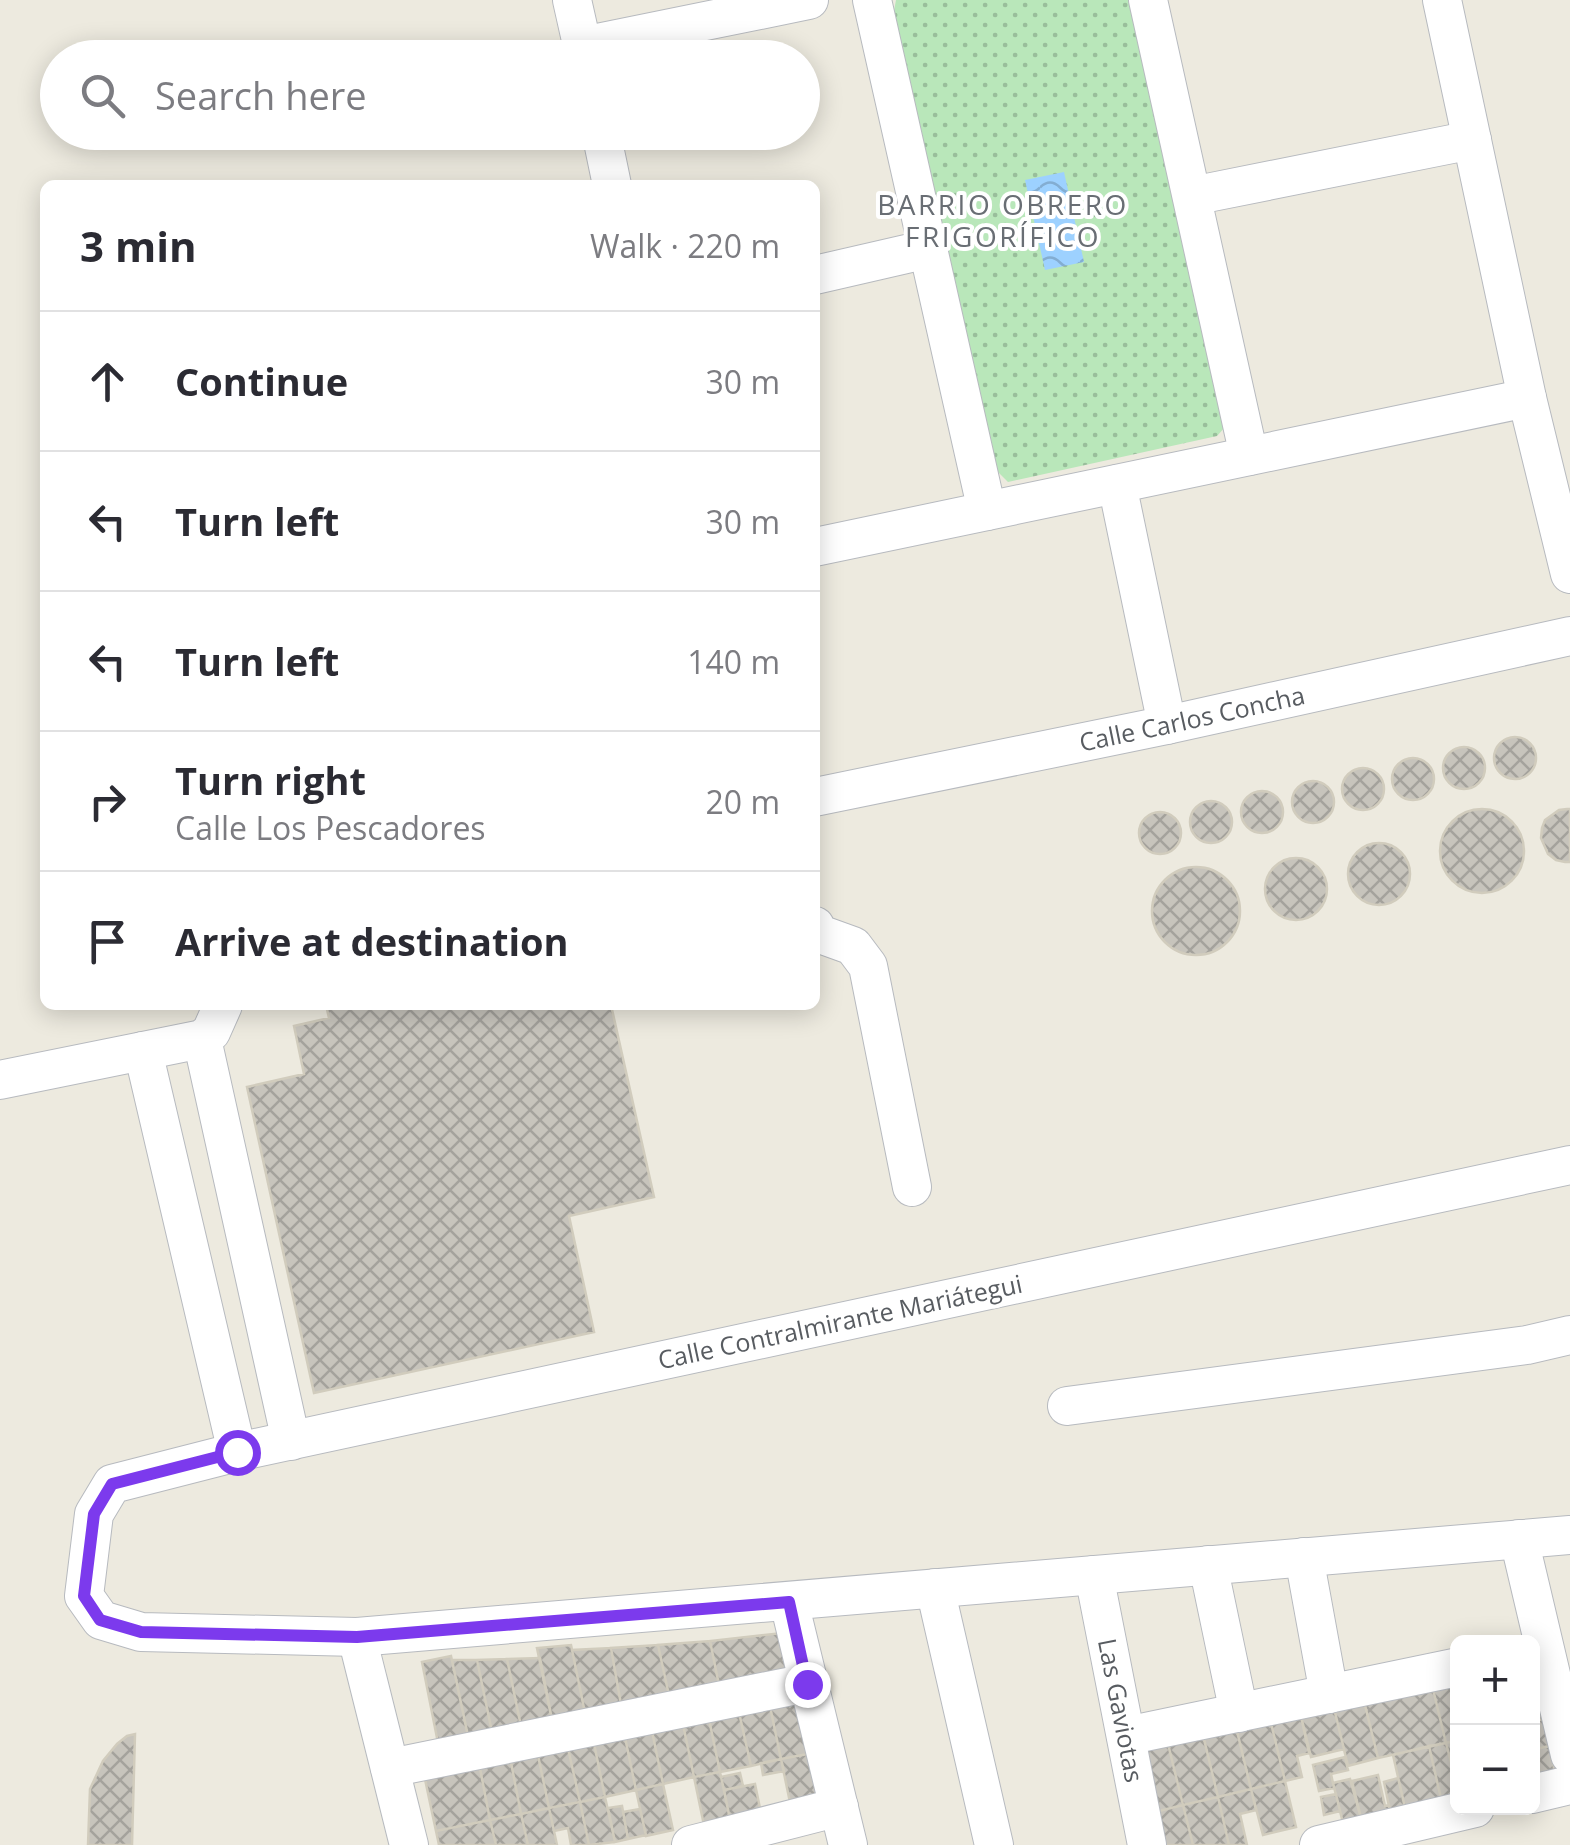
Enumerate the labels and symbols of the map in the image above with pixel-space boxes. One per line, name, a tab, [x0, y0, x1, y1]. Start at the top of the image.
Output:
district label: BARRIO OBRERO FRIGORÍFICO	[877, 185, 1129, 255]
street label: Calle Carlos Concha	[1076, 677, 1308, 759]
street label: Calle Contralmirante Mariátegui	[655, 1266, 1025, 1376]
route start	[215, 1430, 261, 1476]
street label: Las Gaviotas	[1091, 1635, 1152, 1785]
route end	[785, 1662, 831, 1708]

